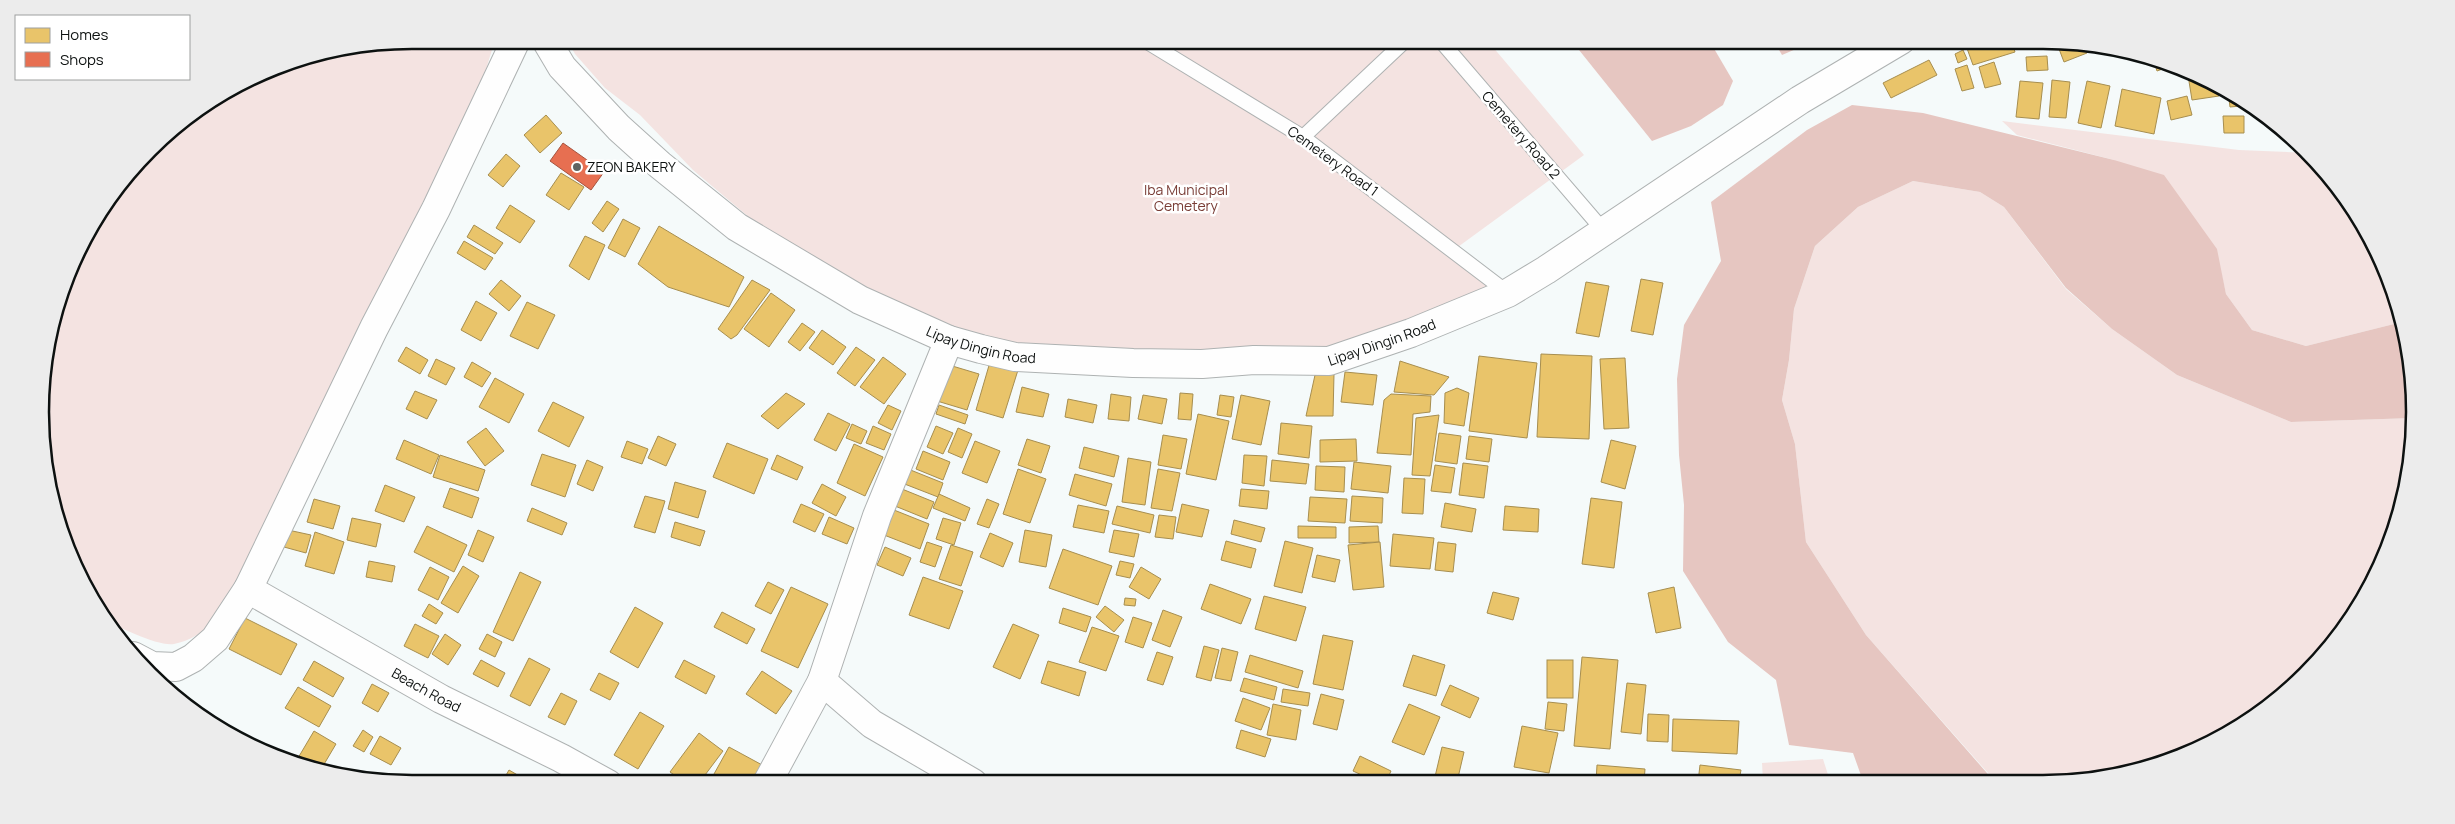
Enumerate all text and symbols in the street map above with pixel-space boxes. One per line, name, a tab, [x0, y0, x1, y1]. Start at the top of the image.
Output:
legend	[15, 15, 190, 80]
text: Homes	[60, 24, 109, 45]
text: Shops	[60, 49, 104, 70]
street label: Cemetery Road 2	[1478, 87, 1565, 183]
street label: Cemetery Road 1	[1284, 121, 1383, 200]
place label: ZEON BAKERY	[587, 157, 676, 176]
marker: ZEON BAKERY	[571, 161, 583, 173]
park label: Iba Municipal Cemetery	[1144, 180, 1228, 215]
street label: Lipay Dingin Road	[1325, 314, 1438, 370]
street label: Lipay Dingin Road	[923, 321, 1036, 367]
street label: Beach Road	[388, 663, 464, 716]

